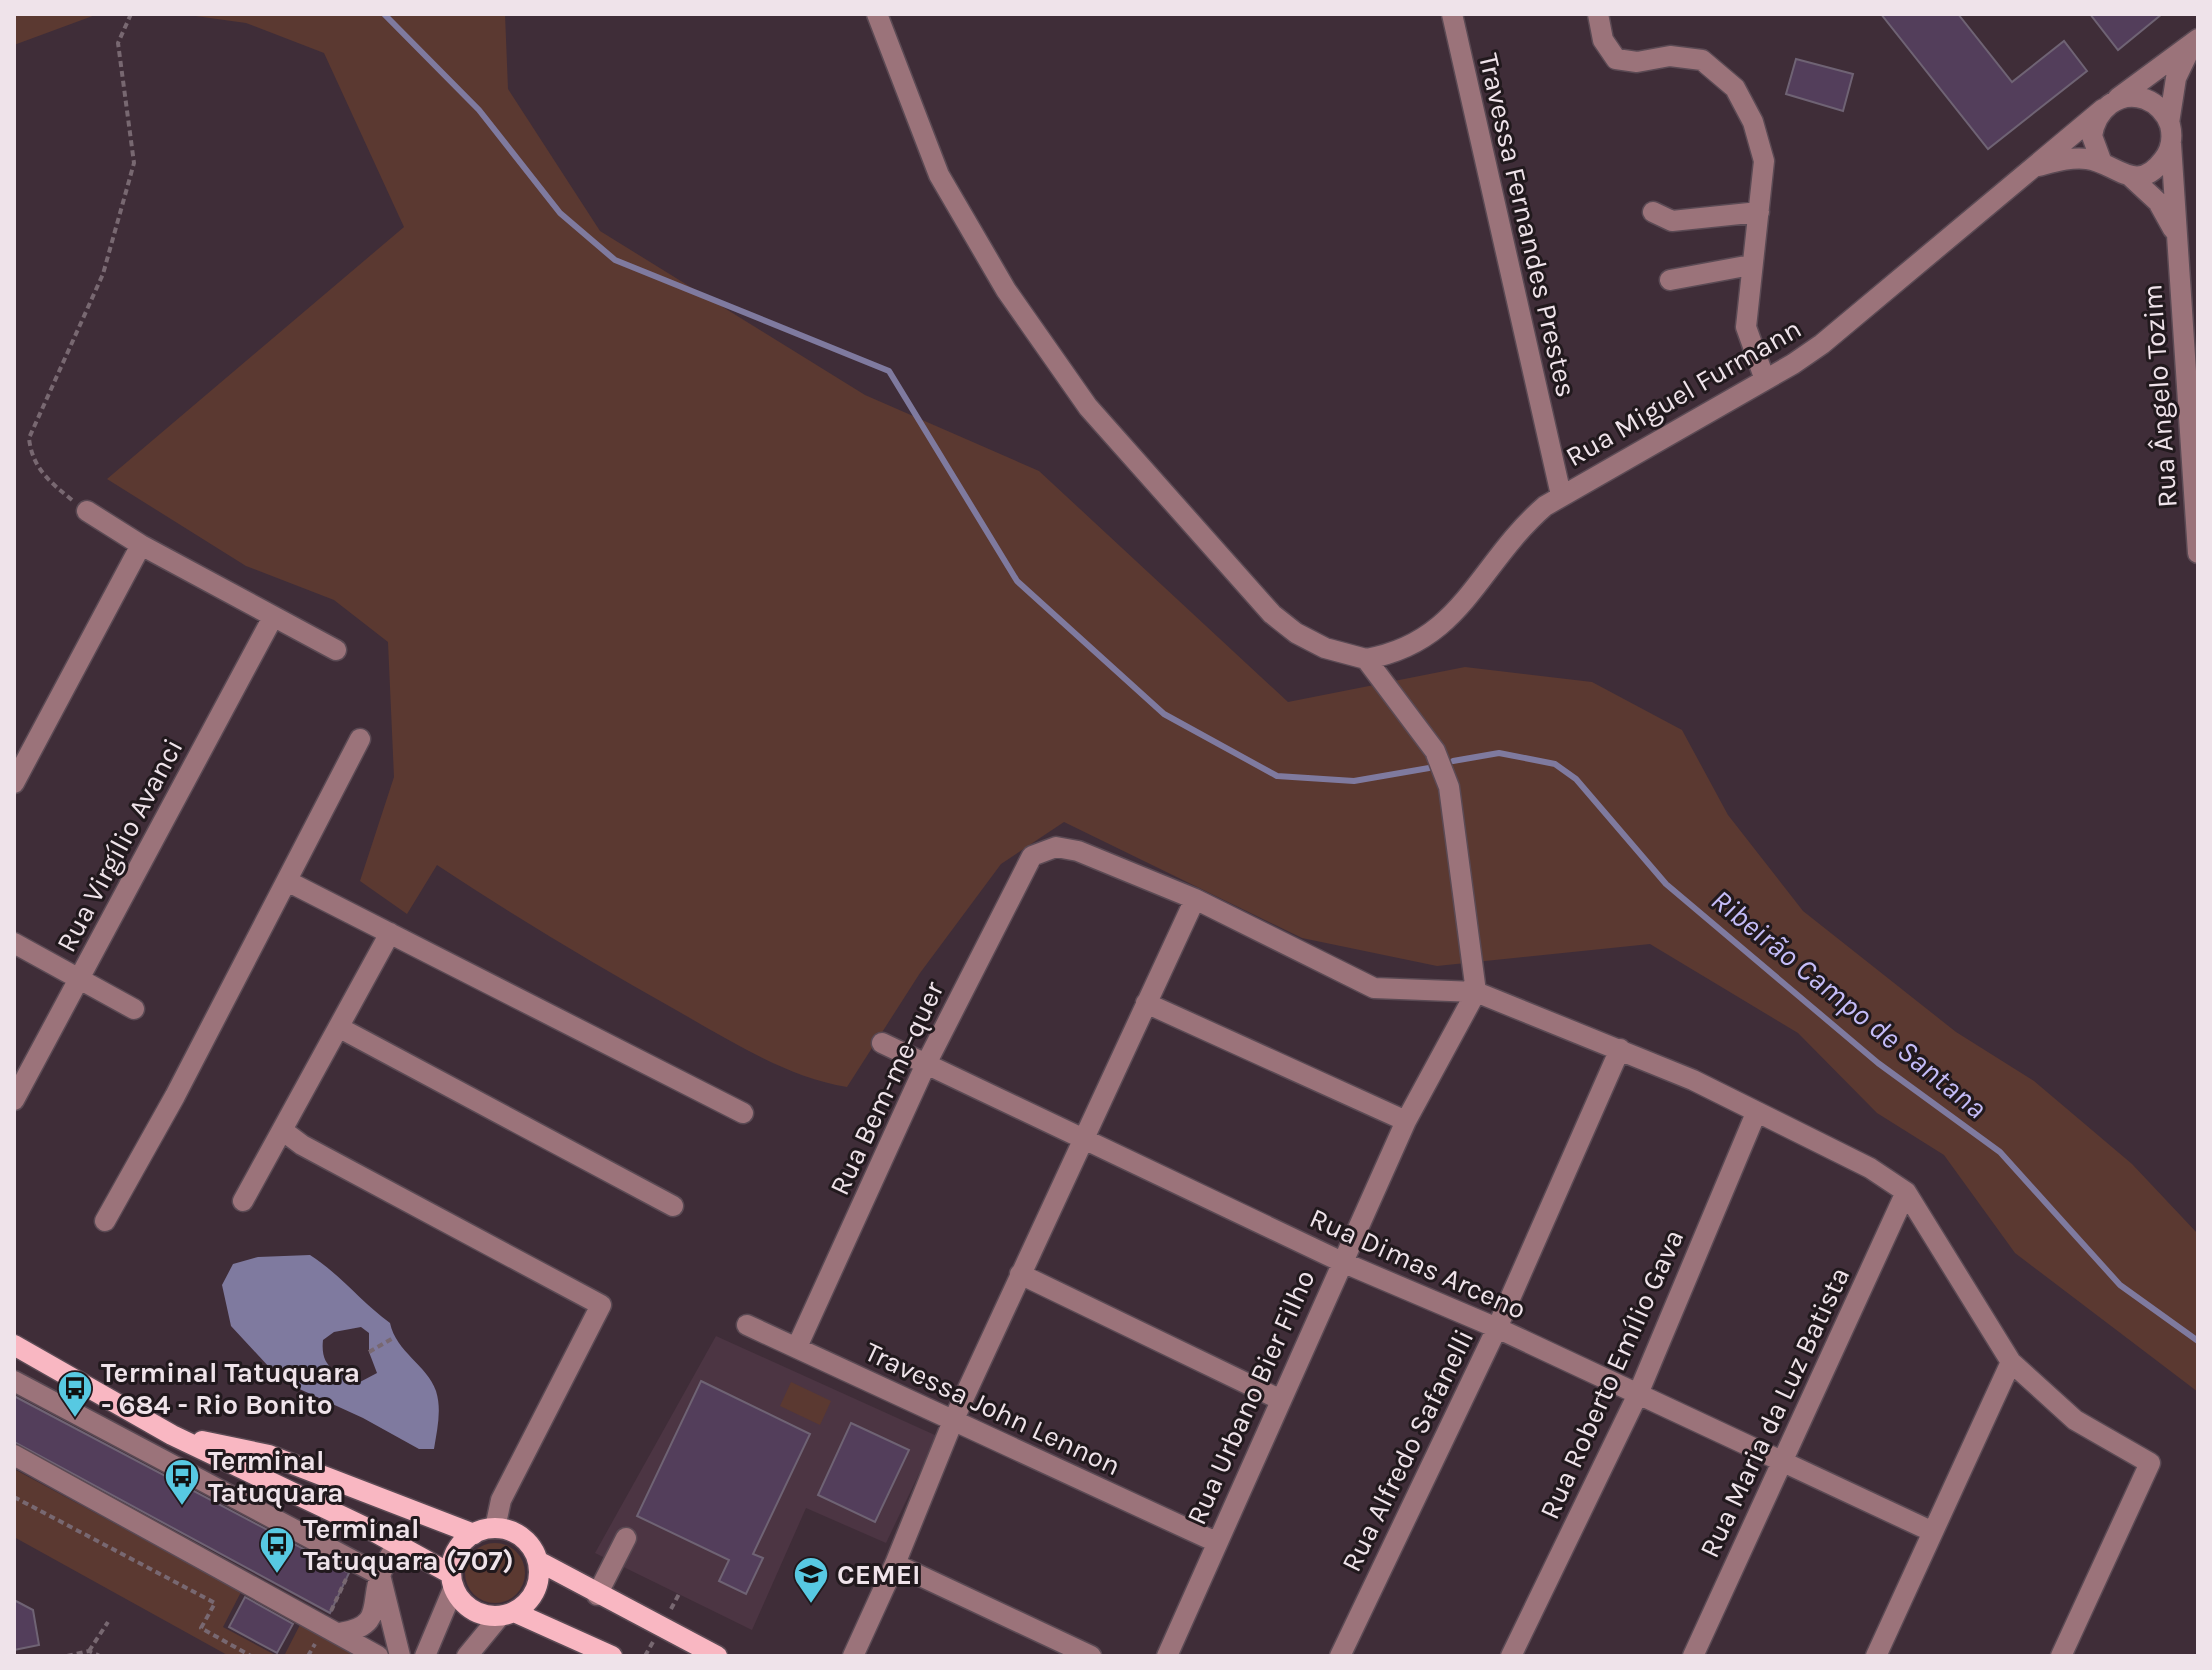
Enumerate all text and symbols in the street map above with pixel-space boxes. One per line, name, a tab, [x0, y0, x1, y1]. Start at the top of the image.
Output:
street label: Travessa Fernandes Prestes	[1472, 50, 1583, 400]
street label: Rua Ângelo Tozim	[2135, 283, 2184, 509]
street label: Rua Miguel Furmann	[1560, 312, 1807, 473]
street label: Rua Virgílio Avanci	[49, 733, 190, 958]
water label: Ribeirão Campo de Santana	[1704, 882, 1994, 1126]
street label: Rua Bem-me-quer	[822, 975, 951, 1200]
street label: Rua Dimas Arceno	[1305, 1201, 1531, 1326]
street label: Rua Roberto Emílio Gava	[1533, 1224, 1690, 1524]
street label: Rua Maria da Luz Batista	[1693, 1262, 1856, 1563]
street label: Rua Urbano Bier Filho	[1179, 1265, 1322, 1530]
street label: Rua Alfredo Safanelli	[1334, 1324, 1480, 1577]
street label: Travessa John Lennon	[860, 1335, 1126, 1482]
place label: Terminal Tatuquara - 684 - Rio Bonito	[101, 1356, 360, 1421]
bus stop icon: Terminal Tatuquara - 684 - Rio Bonito	[56, 1369, 94, 1419]
place label: Terminal Tatuquara	[208, 1444, 344, 1509]
bus stop icon: Terminal Tatuquara	[163, 1457, 201, 1507]
place label: Terminal Tatuquara (707)	[303, 1512, 514, 1577]
bus stop icon: Terminal Tatuquara (707)	[258, 1525, 296, 1575]
school or university icon: CEMEI	[792, 1555, 830, 1605]
place label: CEMEI	[837, 1558, 921, 1591]

